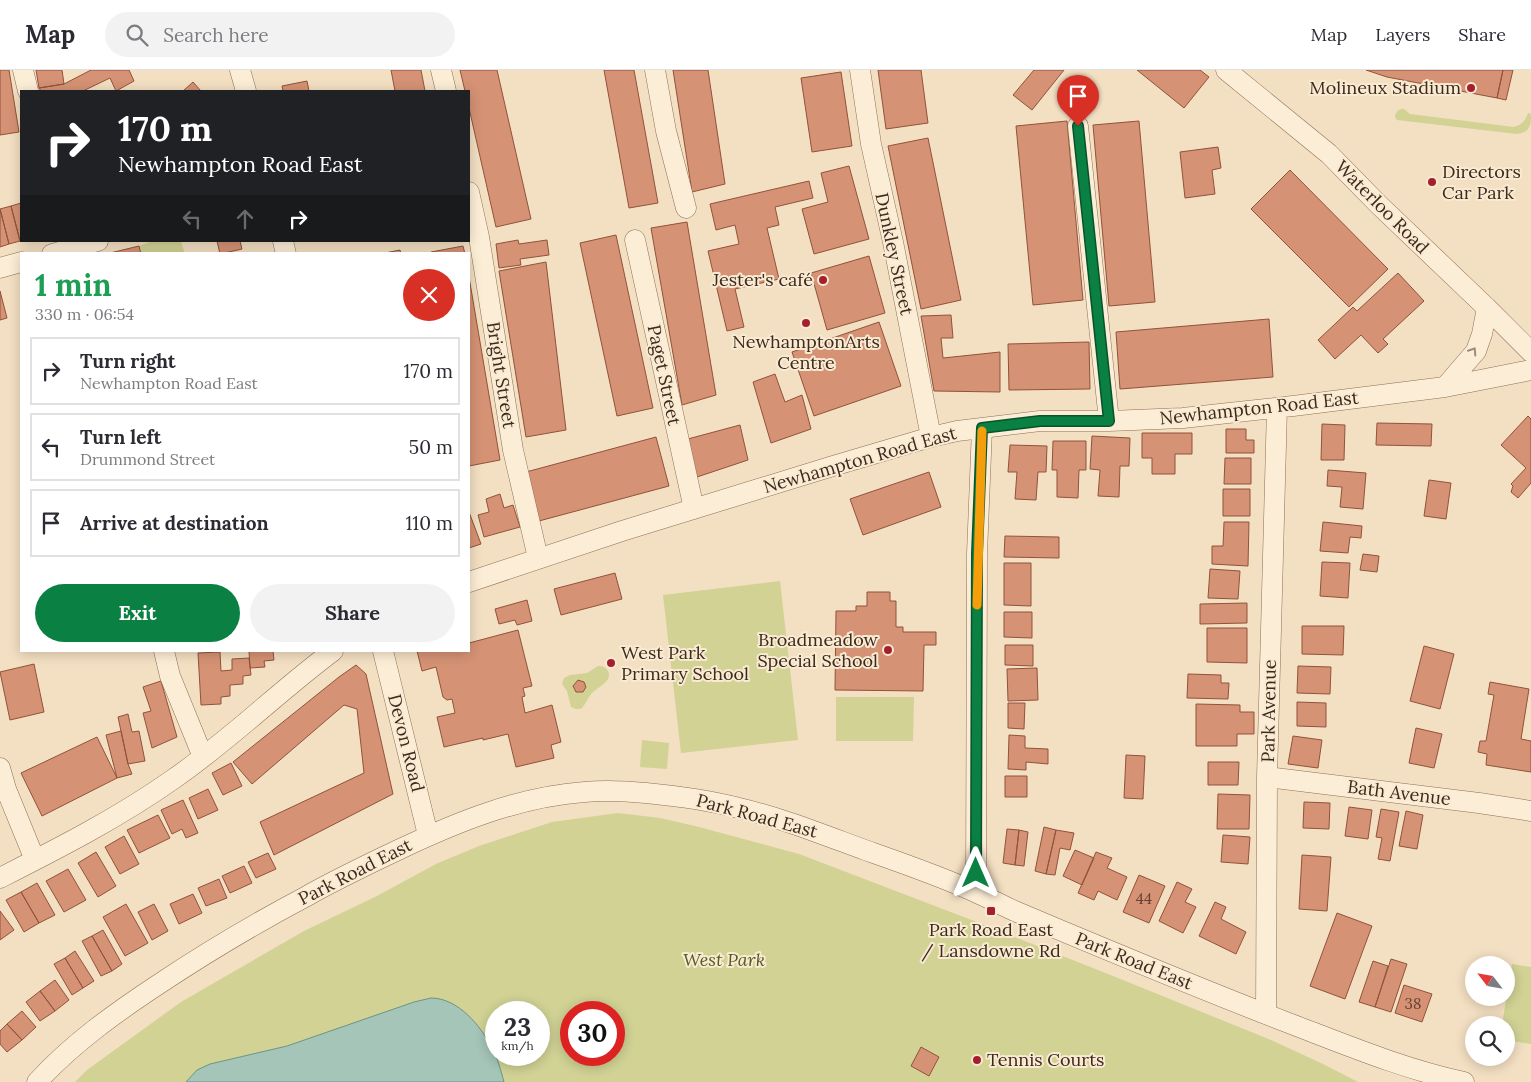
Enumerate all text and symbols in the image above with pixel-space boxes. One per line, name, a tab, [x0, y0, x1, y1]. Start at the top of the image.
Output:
search box	[105, 12, 455, 57]
text: Map	[25, 19, 75, 50]
icon: search	[123, 21, 151, 49]
text: Search here	[163, 23, 269, 47]
text: Map	[1311, 23, 1347, 46]
text: Layers	[1375, 23, 1430, 46]
text: Share	[1458, 23, 1506, 46]
pin	[1057, 75, 1099, 126]
place label: Molineux Stadium	[1309, 76, 1461, 99]
icon: arrive	[1064, 82, 1092, 110]
marker: Molineux Stadium	[1465, 82, 1477, 94]
text: 170 m	[118, 106, 212, 151]
icon: right	[35, 110, 100, 175]
text: Newhampton Road East	[118, 150, 362, 178]
street label: Waterloo Road	[1331, 155, 1434, 259]
place label: Directors Car Park	[1442, 160, 1521, 204]
marker: Directors Car Park	[1426, 176, 1438, 188]
street label: Dunkley Street	[870, 191, 919, 317]
icon: left	[178, 205, 206, 233]
icon: ahead	[231, 205, 259, 233]
icon: right	[284, 205, 312, 233]
text: 1 min	[35, 266, 112, 304]
place label: Jester's café	[712, 268, 813, 291]
button: close	[403, 269, 455, 321]
marker: Jester's café	[817, 274, 829, 286]
text: 330 m · 06:54	[35, 304, 134, 324]
marker: NewhamptonArts Centre	[800, 317, 812, 329]
street label: Bright Street	[482, 320, 521, 430]
street label: Paget Street	[643, 322, 686, 427]
place label: NewhamptonArts Centre	[732, 330, 880, 374]
one-way arrow	[1467, 348, 1477, 357]
text: Turn right	[80, 349, 176, 373]
icon: right	[37, 357, 65, 385]
text: 170 m	[404, 359, 453, 383]
text: Newhampton Road East	[80, 373, 258, 393]
street label: Newhampton Road East	[1158, 386, 1360, 429]
street label: Newhampton Road East	[761, 421, 959, 498]
text: Turn left	[80, 425, 161, 449]
icon: left	[37, 433, 65, 461]
text: 50 m	[409, 435, 453, 459]
text: Drummond Street	[80, 449, 215, 469]
icon: arrive	[37, 509, 65, 537]
text: Arrive at destination	[80, 511, 269, 535]
text: 110 m	[405, 511, 453, 535]
button: Exit	[35, 584, 240, 642]
button: Share	[250, 584, 455, 642]
place label: Broadmeadow Special School	[757, 628, 879, 672]
place label: West Park Primary School	[621, 641, 749, 685]
marker: Broadmeadow Special School	[882, 644, 894, 656]
marker: West Park Primary School	[605, 657, 617, 669]
street label: Park Avenue	[1256, 659, 1281, 763]
street label: Devon Road	[383, 692, 430, 794]
street label: Bath Avenue	[1346, 775, 1452, 810]
street label: Park Road East	[694, 788, 820, 843]
street label: Park Road East	[294, 833, 415, 910]
position arrow	[949, 846, 1001, 898]
house number: 44	[1136, 889, 1152, 908]
marker: Park Road East / Lansdowne Rd	[985, 905, 997, 917]
place label: Park Road East / Lansdowne Rd	[921, 918, 1061, 962]
street label: Park Road East	[1072, 927, 1196, 995]
park label: West Park	[683, 948, 765, 971]
north arrow	[1465, 956, 1515, 1006]
map controls	[1465, 956, 1515, 1066]
house number: 38	[1405, 994, 1421, 1013]
speed limit sign: 30	[560, 1001, 625, 1066]
text: 23	[504, 1011, 531, 1043]
button: search	[1465, 1016, 1515, 1066]
text: km/h	[501, 1038, 534, 1053]
place label: Tennis Courts	[987, 1048, 1104, 1071]
marker: Tennis Courts	[971, 1054, 983, 1066]

